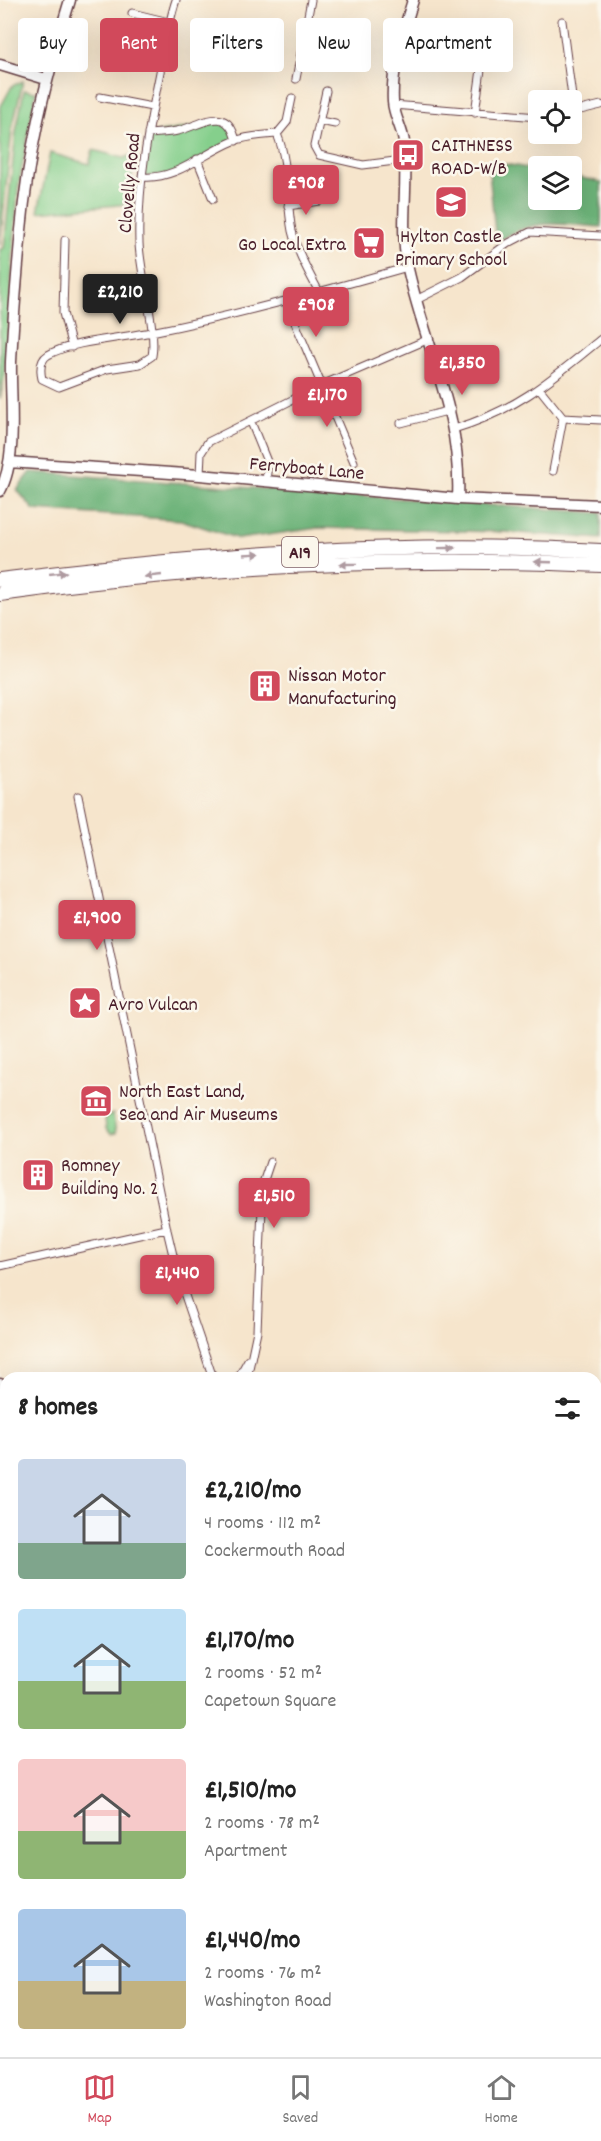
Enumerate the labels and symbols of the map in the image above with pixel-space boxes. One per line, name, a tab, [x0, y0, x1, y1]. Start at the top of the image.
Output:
street label: Clovelly Road	[113, 132, 149, 234]
place label: CAITHNESS ROAD-W/B	[431, 133, 513, 184]
bus stop icon: CAITHNESS ROAD-W/B	[390, 137, 426, 173]
pin: £908	[270, 165, 342, 216]
school or university icon: Hylton Castle Primary School	[433, 184, 469, 220]
place label: Hylton Castle Primary School	[395, 224, 507, 275]
supermarket icon: Go Local Extra	[351, 225, 387, 261]
place label: Go Local Extra	[238, 232, 347, 260]
pin: £2,210	[71, 274, 169, 325]
pin: £908	[280, 287, 352, 338]
pin: £1,350	[413, 345, 511, 396]
pin: £1,170	[278, 377, 376, 428]
street label: Ferryboat Lane	[248, 451, 366, 489]
road number: A19	[282, 537, 318, 567]
one-way arrow	[437, 543, 456, 553]
one-way arrow	[243, 549, 262, 558]
one-way arrow	[533, 557, 552, 567]
one-way arrow	[338, 559, 357, 569]
one-way arrow	[49, 568, 68, 578]
one-way arrow	[143, 571, 162, 581]
place label: Nissan Motor Manufacturing	[288, 663, 397, 714]
building icon: Nissan Motor Manufacturing	[247, 668, 283, 704]
pin: £1,900	[48, 900, 146, 951]
place icon: Avro Vulcan	[67, 985, 103, 1021]
place label: Avro Vulcan	[108, 992, 198, 1020]
place label: North East Land, Sea and Air Museums	[119, 1079, 278, 1130]
museum icon: North East Land, Sea and Air Museums	[78, 1083, 114, 1119]
place label: Romney Building No. 2	[61, 1153, 159, 1204]
building icon: Romney Building No. 2	[20, 1157, 56, 1193]
pin: £1,510	[225, 1178, 323, 1229]
pin: £1,440	[128, 1255, 226, 1306]

